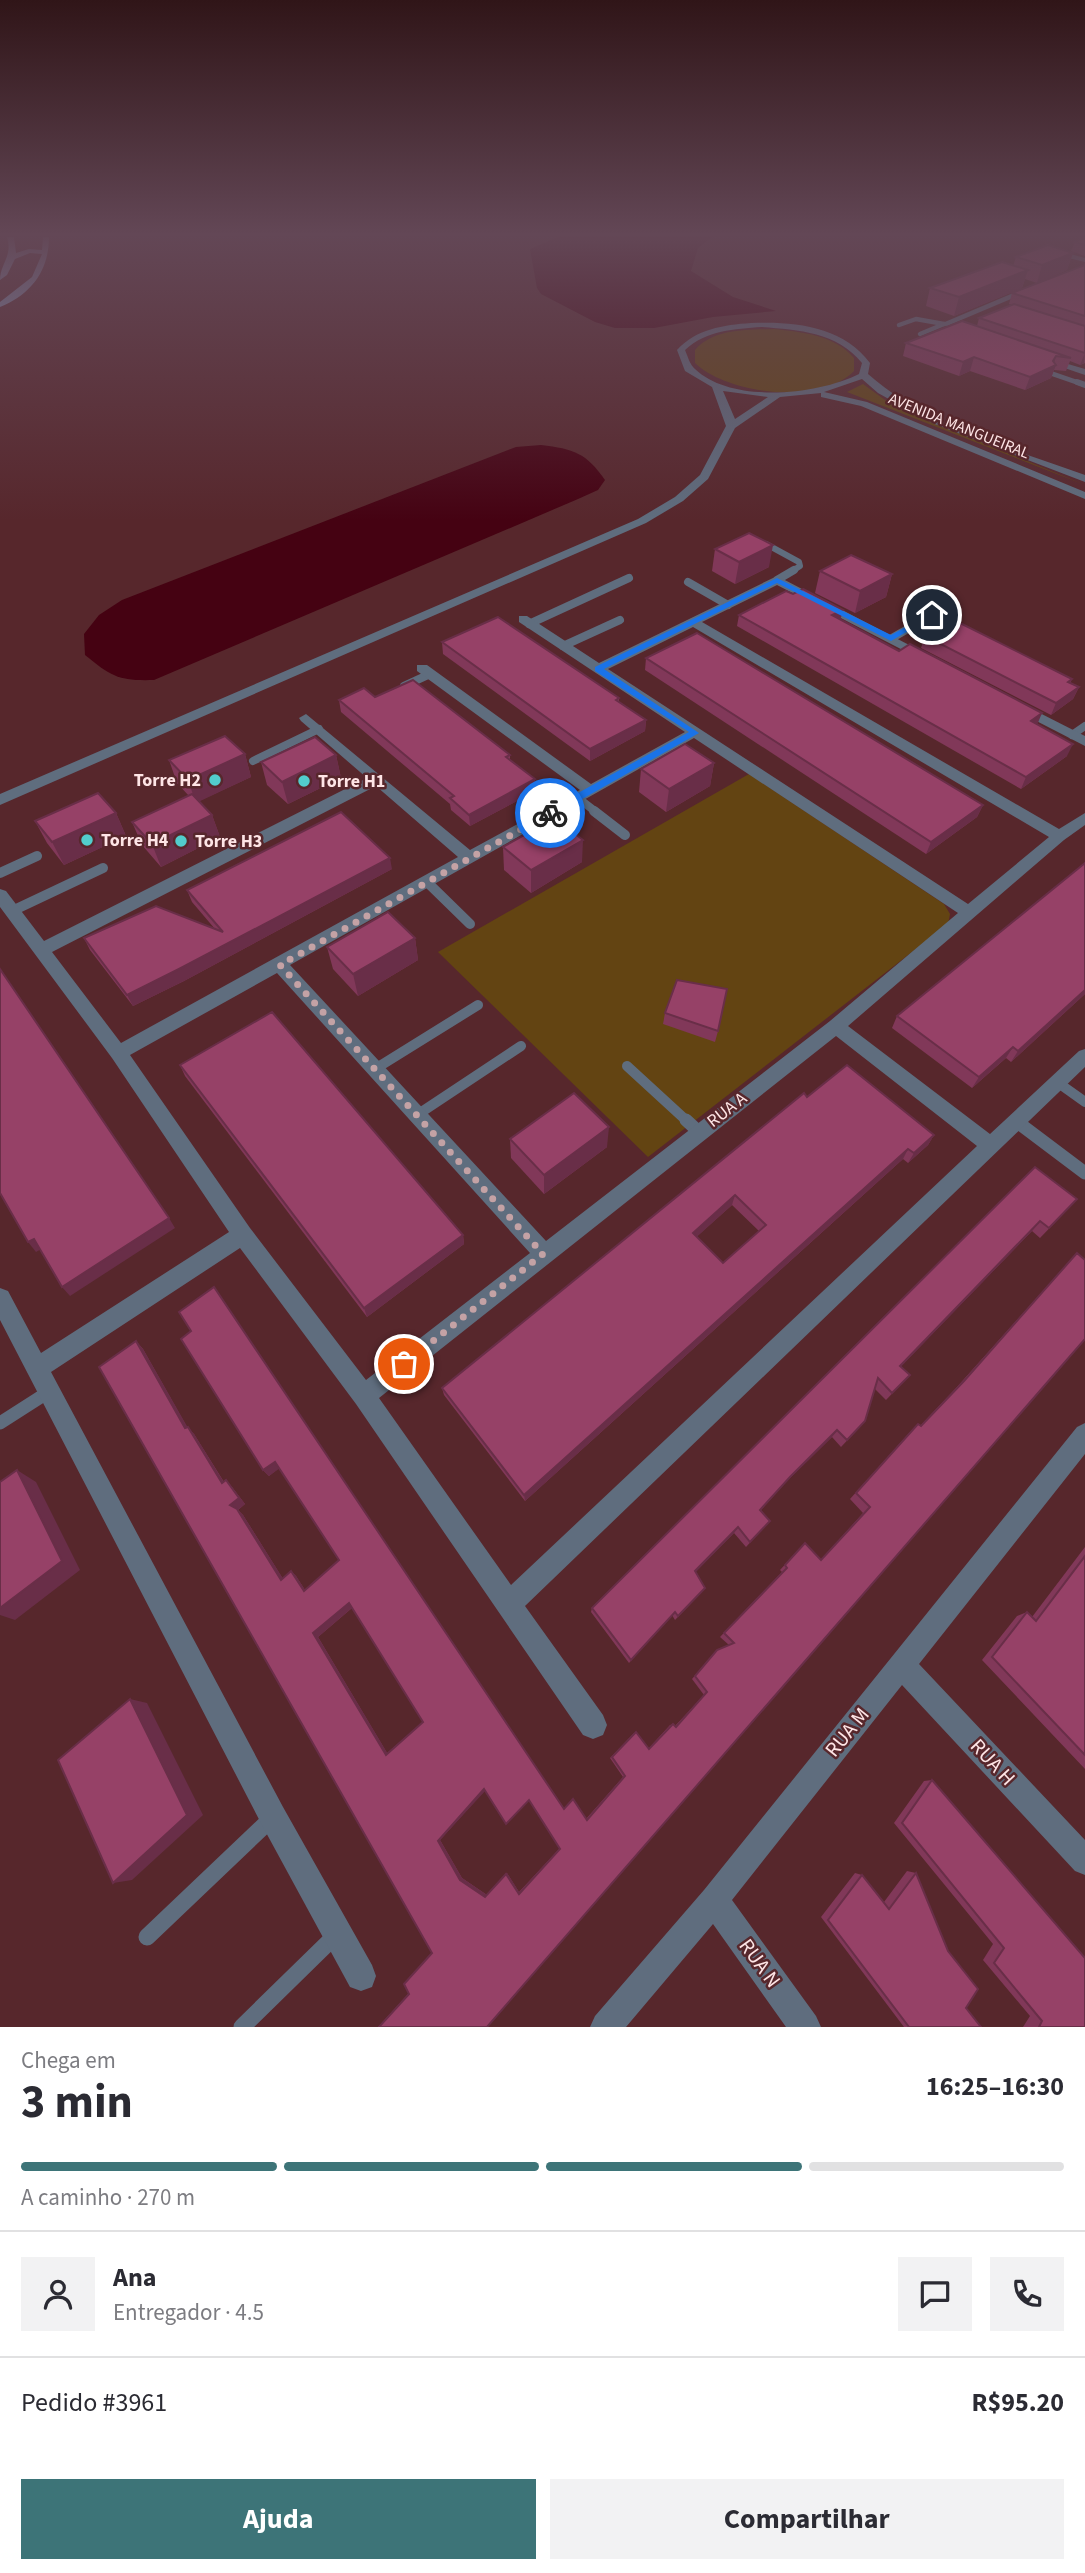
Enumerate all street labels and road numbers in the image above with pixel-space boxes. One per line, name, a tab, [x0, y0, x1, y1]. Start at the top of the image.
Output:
street label: AVENIDA MANGUEIRAL	[885, 388, 1033, 464]
street label: RUA A	[702, 1086, 752, 1134]
street label: RUA M	[818, 1701, 876, 1763]
street label: RUA H	[963, 1732, 1023, 1792]
street label: RUA N	[732, 1932, 788, 1994]

